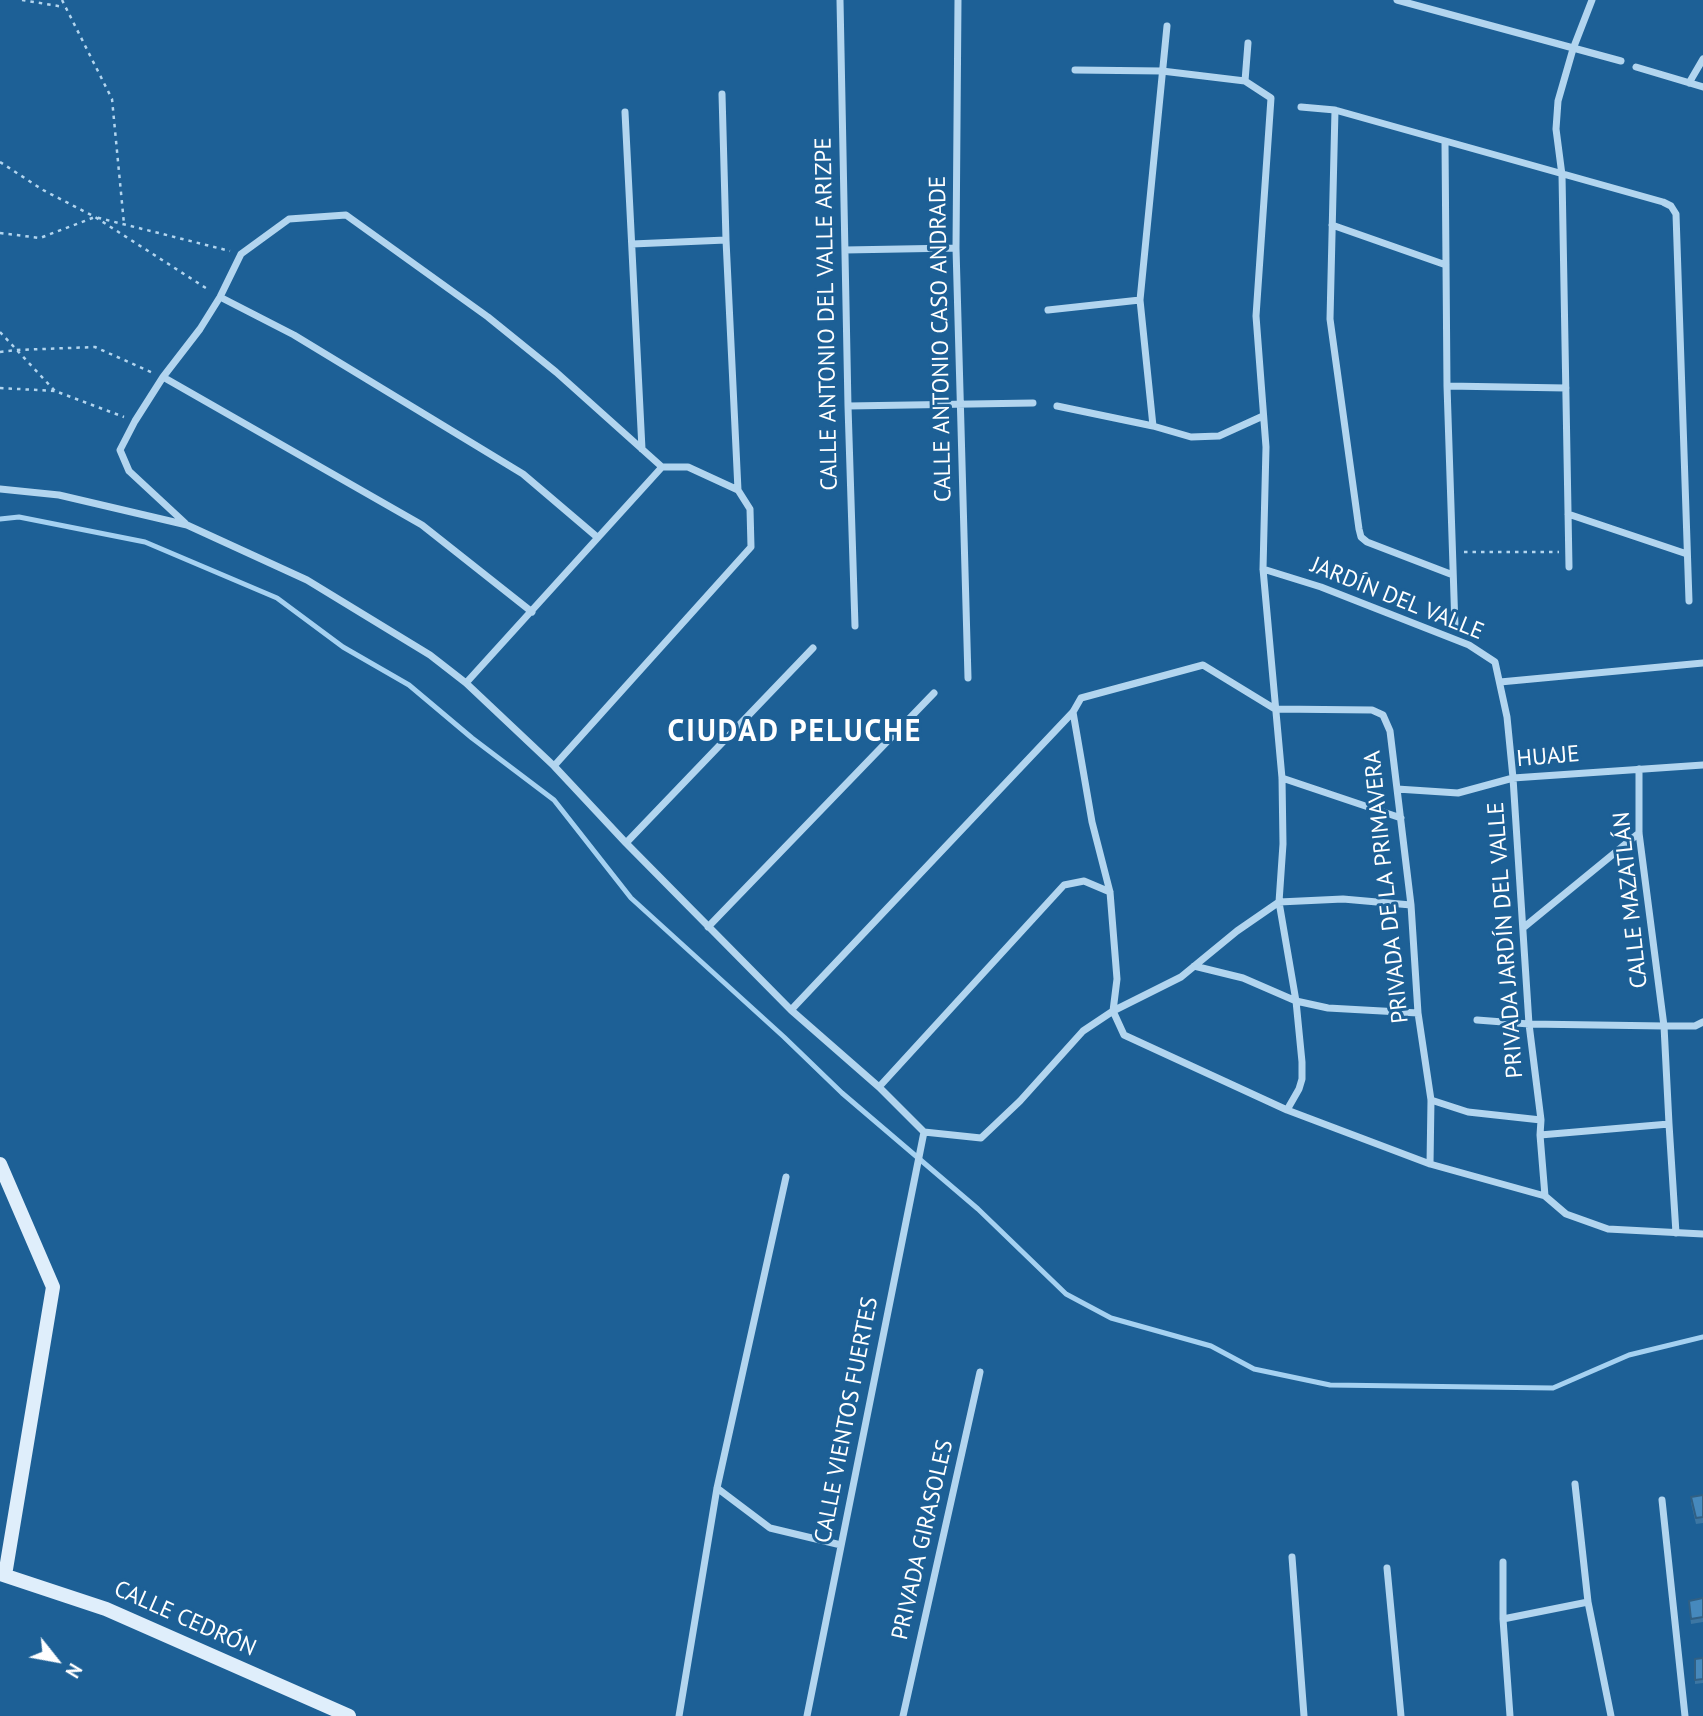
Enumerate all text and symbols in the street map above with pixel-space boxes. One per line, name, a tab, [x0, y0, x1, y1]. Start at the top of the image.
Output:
street label: CALLE ANTONIO DEL VALLE ARIZPE	[810, 137, 844, 491]
street label: CALLE ANTONIO CASO ANDRADE	[924, 176, 958, 502]
street label: JARDÍN DEL VALLE	[1306, 552, 1488, 646]
district label: CIUDAD PELUCHE	[669, 714, 921, 750]
street label: HUAJE	[1515, 741, 1581, 773]
street label: PRIVADA DE LA PRIMAVERA	[1359, 749, 1415, 1025]
street label: PRIVADA JARDÍN DEL VALLE	[1483, 801, 1529, 1079]
street label: CALLE MAZATLÁN	[1608, 810, 1654, 990]
street label: CALLE VIENTOS FUERTES	[810, 1295, 884, 1545]
street label: PRIVADA GIRASOLES	[887, 1437, 959, 1643]
street label: CALLE CEDRÓN	[110, 1575, 260, 1663]
north arrow	[21, 1625, 91, 1695]
text: N	[61, 1659, 88, 1682]

